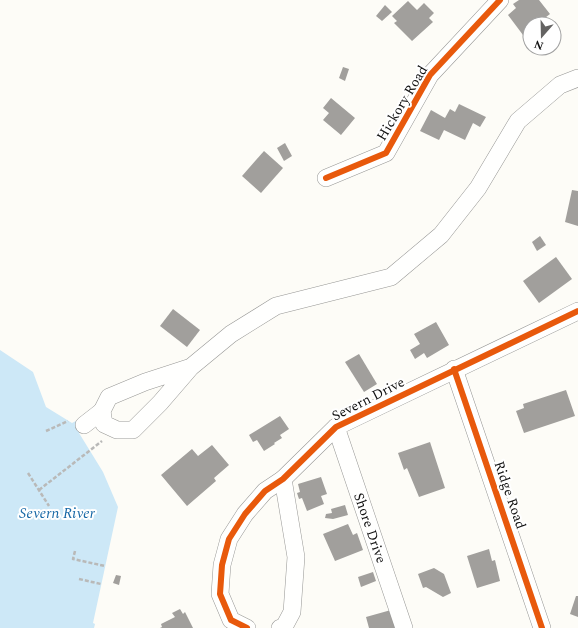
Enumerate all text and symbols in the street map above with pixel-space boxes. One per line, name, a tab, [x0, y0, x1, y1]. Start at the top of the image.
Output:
north arrow	[522, 16, 562, 56]
text: N	[532, 35, 546, 54]
street label: Hickory Road	[371, 61, 433, 145]
street label: Severn Drive	[328, 372, 408, 426]
street label: Ridge Road	[489, 458, 532, 532]
street label: Shore Drive	[348, 490, 392, 566]
water label: Severn River	[19, 502, 96, 525]

